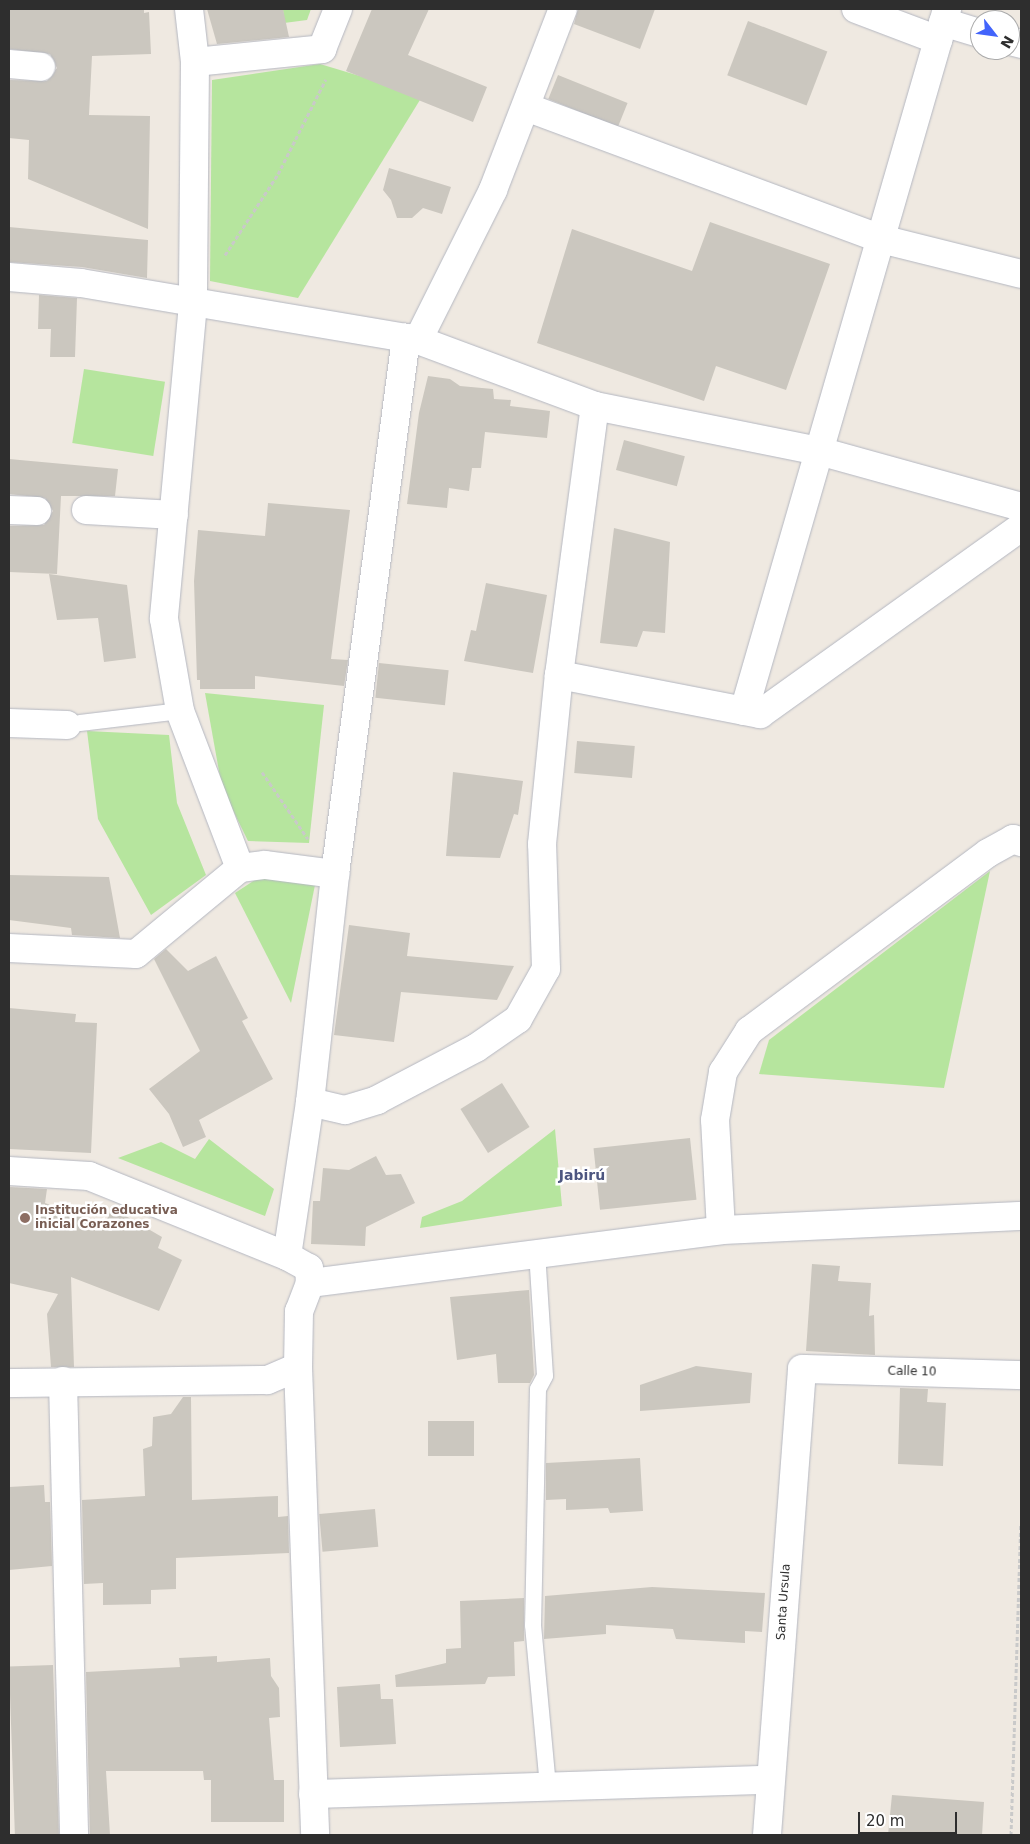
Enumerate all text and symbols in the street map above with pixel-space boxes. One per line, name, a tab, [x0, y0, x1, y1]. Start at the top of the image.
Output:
north arrow	[970, 10, 1020, 60]
text: N	[997, 33, 1017, 51]
district label: Jabirú	[559, 1167, 605, 1183]
place label: Institución educativa inicial Corazones	[35, 1204, 178, 1232]
marker: Institución educativa inicial Corazones	[19, 1212, 31, 1224]
street label: Calle 10	[887, 1364, 937, 1380]
street label: Santa Ursula	[774, 1563, 794, 1641]
scale bar	[860, 1802, 959, 1834]
text: 20 m	[866, 1812, 904, 1830]

